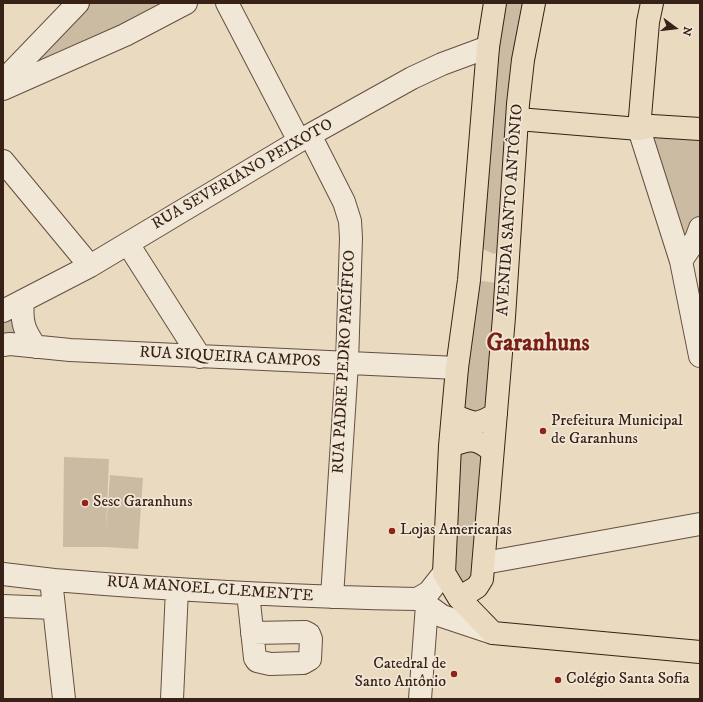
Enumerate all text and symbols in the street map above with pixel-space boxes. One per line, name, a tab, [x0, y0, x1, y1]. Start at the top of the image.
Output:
north arrow	[655, 8, 695, 48]
text: N	[679, 25, 695, 37]
street label: AVENIDA SANTO ANTÔNIO	[494, 103, 528, 317]
street label: RUA SEVERIANO PEIXOTO	[149, 115, 337, 235]
street label: RUA PADRE PEDRO PACÍFICO	[330, 250, 360, 474]
district label: Garanhuns	[486, 331, 590, 359]
street label: RUA SIQUEIRA CAMPOS	[139, 344, 321, 372]
place label: Prefeitura Municipal de Garanhuns	[551, 412, 683, 450]
marker: Prefeitura Municipal de Garanhuns	[538, 426, 548, 436]
place label: Sesc Garanhuns	[93, 493, 192, 513]
marker: Sesc Garanhuns	[80, 498, 90, 508]
place label: Lojas Americanas	[400, 521, 512, 541]
marker: Lojas Americanas	[387, 526, 397, 536]
street label: RUA MANOEL CLEMENTE	[106, 573, 314, 607]
place label: Catedral de Santo Antônio	[355, 655, 446, 693]
marker: Catedral de Santo Antônio	[449, 669, 459, 679]
place label: Colégio Santa Sofia	[566, 670, 690, 690]
marker: Colégio Santa Sofia	[553, 675, 563, 685]

